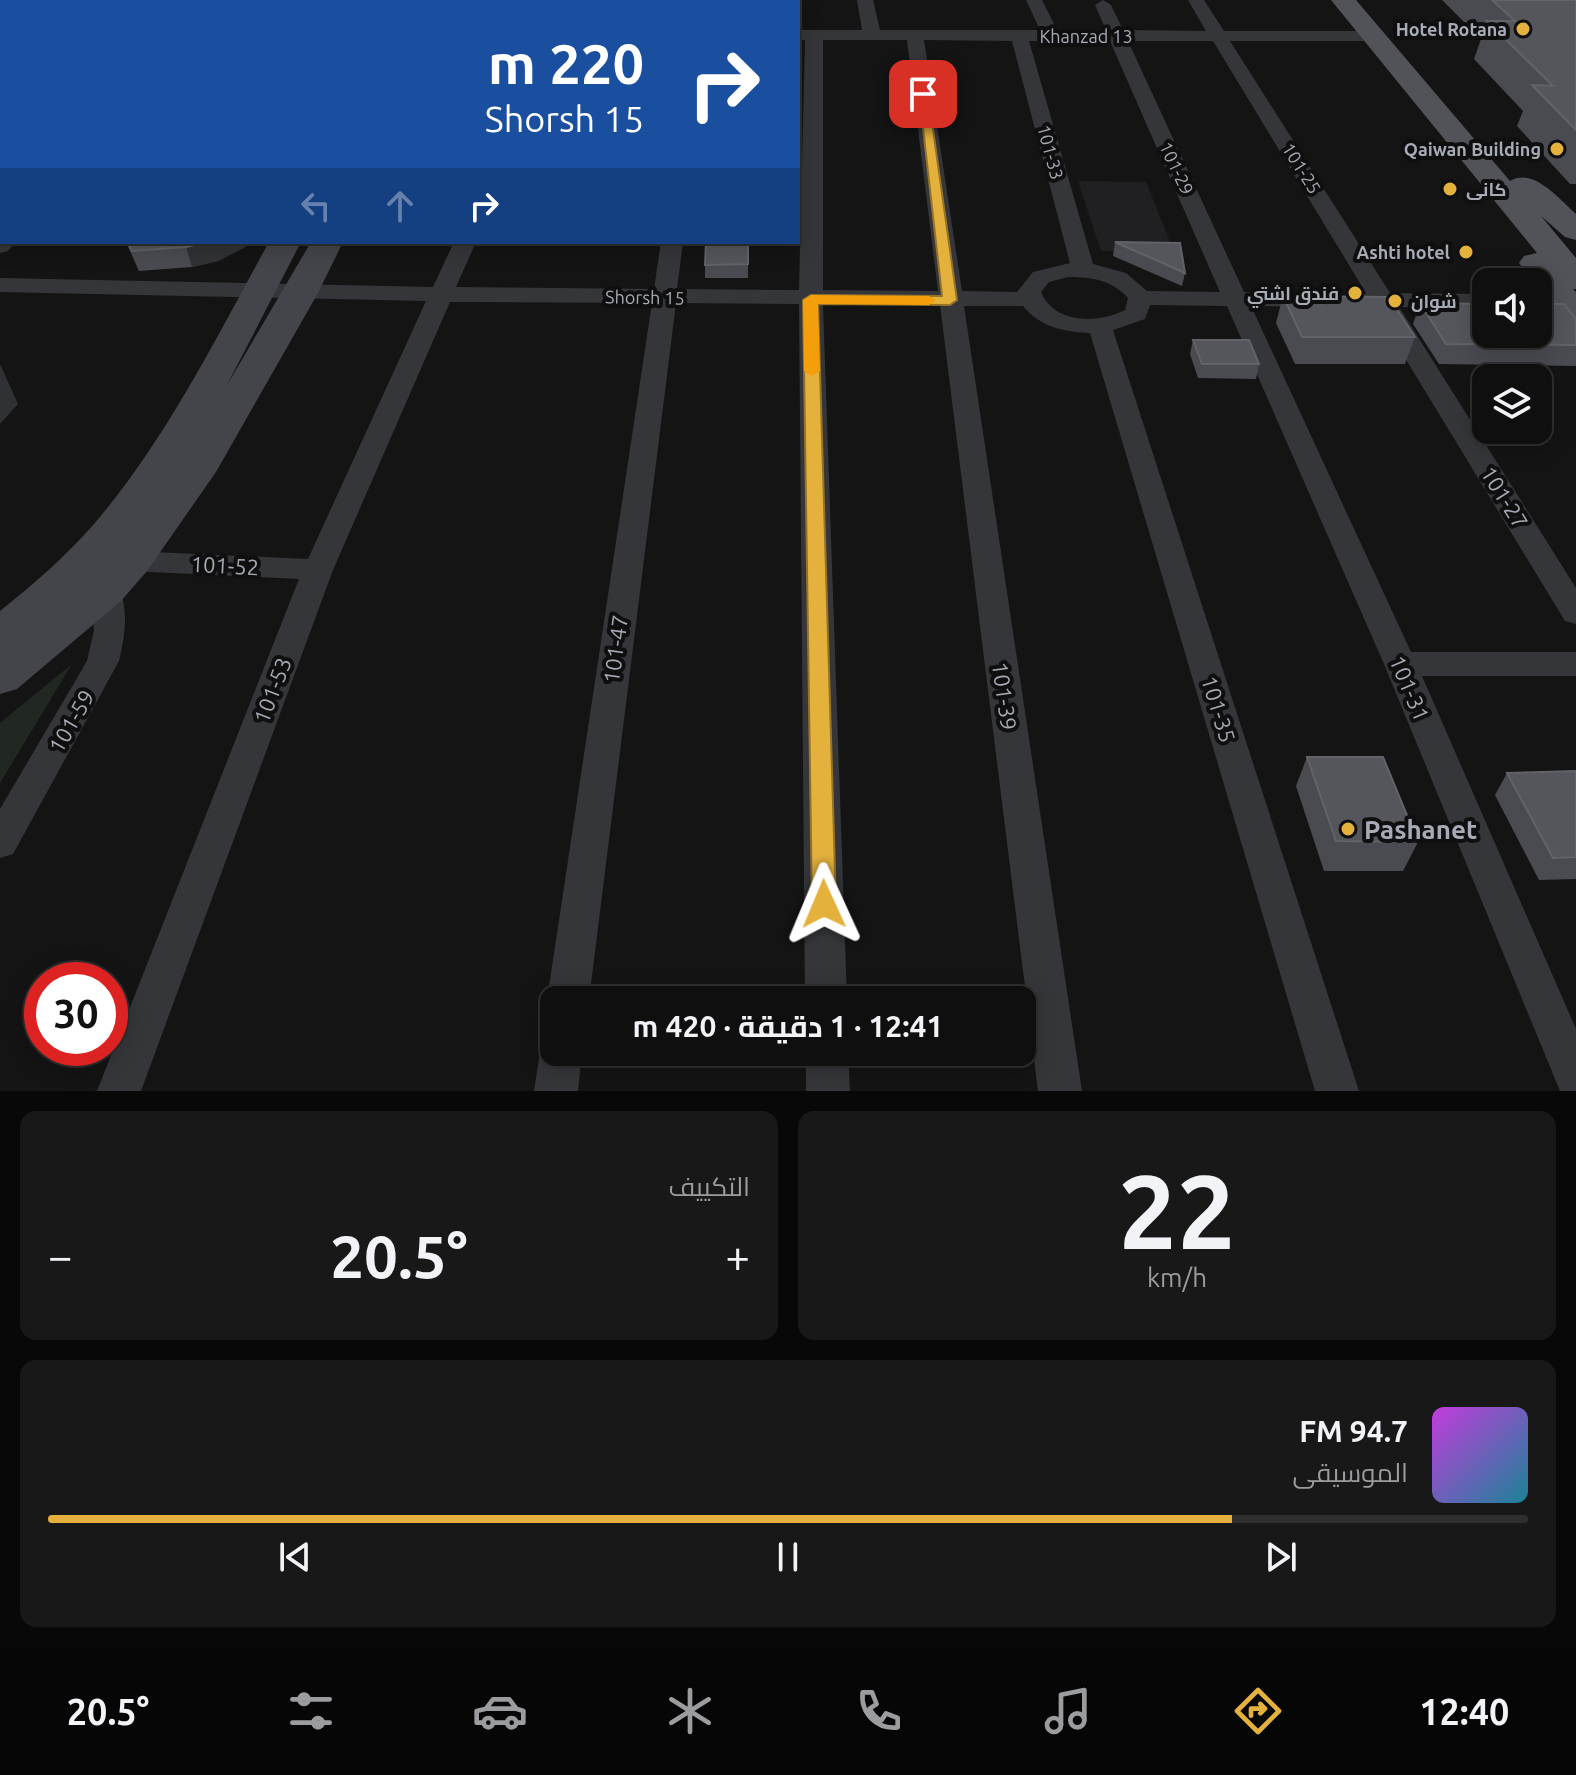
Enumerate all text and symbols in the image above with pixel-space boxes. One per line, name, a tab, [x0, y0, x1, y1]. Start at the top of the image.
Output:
place label: Hotel Rotana	[1396, 19, 1507, 39]
marker: Hotel Rotana	[1514, 20, 1532, 38]
street label: Khanzad 13	[1039, 26, 1133, 46]
text: 220 m	[488, 32, 644, 95]
icon: right	[672, 32, 776, 136]
pin	[889, 60, 957, 128]
icon: arrive	[901, 72, 945, 116]
text: Shorsh 15	[485, 98, 644, 139]
street label: 101-33	[1034, 122, 1068, 182]
street label: 101-29	[1156, 138, 1198, 198]
street label: 101-25	[1279, 139, 1325, 197]
place label: Qaiwan Building	[1404, 139, 1541, 159]
marker: Qaiwan Building	[1548, 140, 1566, 158]
place label: کانی	[1466, 179, 1506, 201]
marker: کانی	[1441, 180, 1459, 198]
icon: left	[294, 184, 338, 228]
icon: ahead	[378, 184, 422, 228]
icon: right	[462, 184, 506, 228]
place label: Ashti hotel	[1356, 242, 1451, 262]
marker: Ashti hotel	[1457, 243, 1475, 261]
map controls	[1472, 268, 1552, 444]
button: sound	[1472, 268, 1552, 348]
place label: فندق اشتي	[1247, 283, 1339, 309]
marker: فندق اشتي	[1346, 284, 1364, 302]
street label: Shorsh 15	[605, 286, 685, 308]
place label: شوان	[1411, 291, 1457, 313]
marker: شوان	[1386, 292, 1404, 310]
button: layers	[1472, 364, 1552, 444]
street label: 101-27	[1476, 461, 1534, 533]
street label: 101-52	[190, 551, 260, 579]
street label: 101-47	[598, 613, 632, 685]
street label: 101-31	[1385, 652, 1435, 724]
street label: 101-53	[248, 654, 296, 726]
street label: 101-39	[988, 660, 1022, 732]
street label: 101-35	[1197, 673, 1241, 745]
street label: 101-59	[43, 685, 99, 757]
place label: Pashanet	[1364, 815, 1477, 844]
marker: Pashanet	[1339, 820, 1357, 838]
position arrow	[782, 862, 866, 946]
speed limit sign: 30	[24, 962, 128, 1066]
text: 12:41 · 1 دقيقة · 420 m	[633, 1009, 943, 1043]
text: 22	[1118, 1152, 1236, 1269]
text: التكييف	[668, 1172, 750, 1201]
text: 20.5°	[330, 1222, 468, 1289]
text: −	[48, 1231, 73, 1280]
text: +	[725, 1231, 750, 1280]
text: km/h	[1147, 1263, 1207, 1292]
text: 94.7 FM	[1299, 1414, 1408, 1448]
text: الموسيقى	[1293, 1458, 1408, 1487]
icon: previous	[273, 1535, 317, 1579]
icon: pause	[766, 1535, 810, 1579]
icon: next	[1259, 1535, 1303, 1579]
icon: filters	[283, 1683, 339, 1739]
icon: car	[472, 1683, 528, 1739]
icon: climate	[662, 1683, 718, 1739]
icon: phone	[851, 1683, 907, 1739]
icon: music	[1040, 1683, 1096, 1739]
icon: directions	[1230, 1683, 1286, 1739]
text: 20.5°	[67, 1691, 149, 1732]
text: 12:40	[1419, 1691, 1509, 1732]

